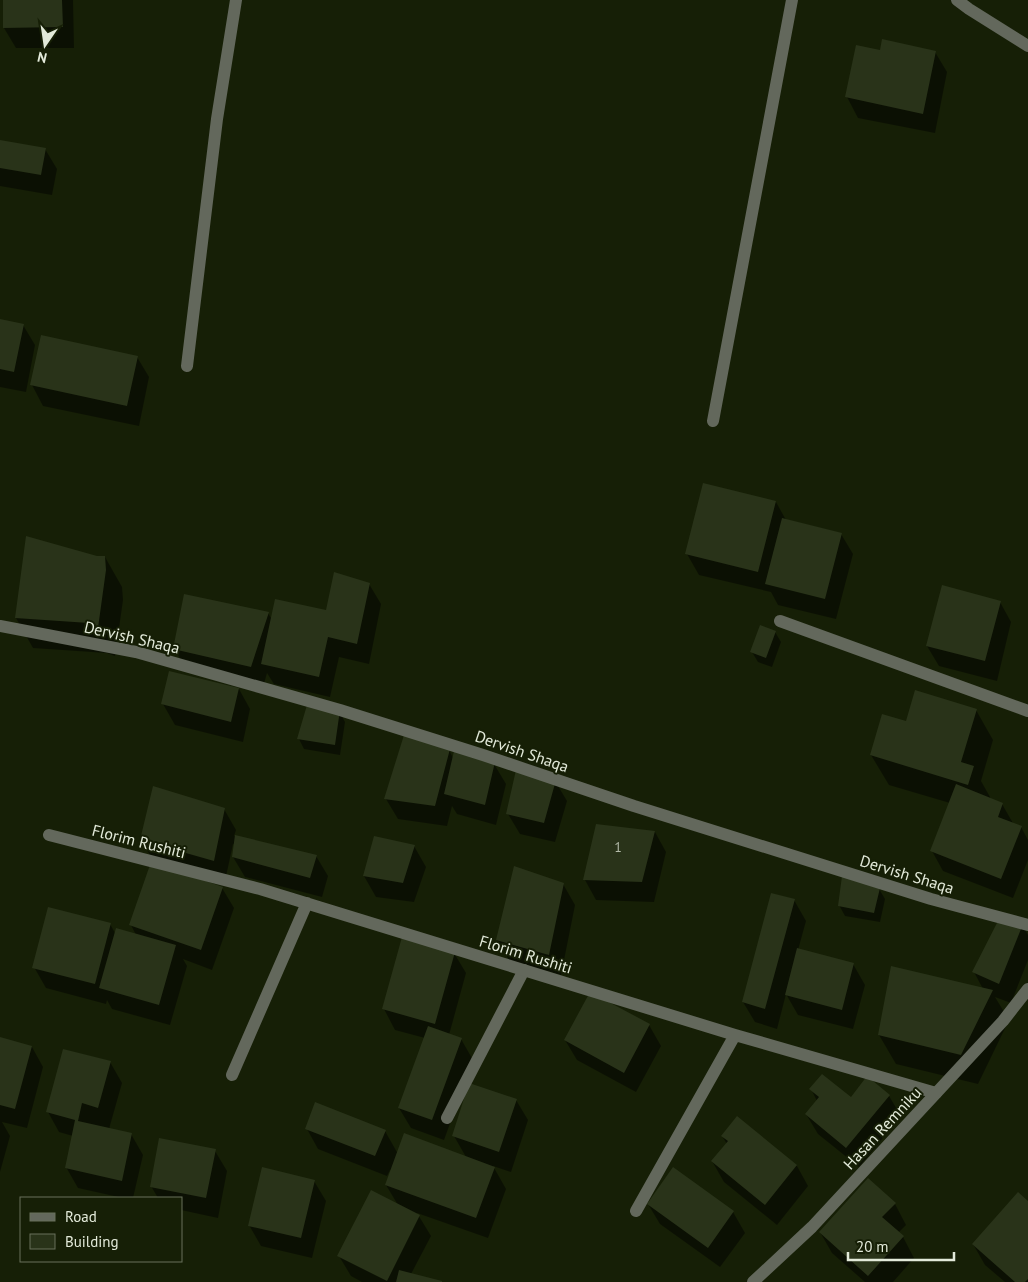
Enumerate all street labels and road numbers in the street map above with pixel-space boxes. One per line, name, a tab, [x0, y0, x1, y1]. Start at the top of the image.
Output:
street label: Dervish Shaqa	[82, 616, 182, 658]
street label: Dervish Shaqa	[473, 726, 571, 776]
street label: Florim Rushiti	[90, 820, 188, 862]
street label: Dervish Shaqa	[857, 850, 957, 898]
street label: Florim Rushiti	[477, 930, 575, 978]
street label: Hasan Remniku	[839, 1083, 925, 1173]

